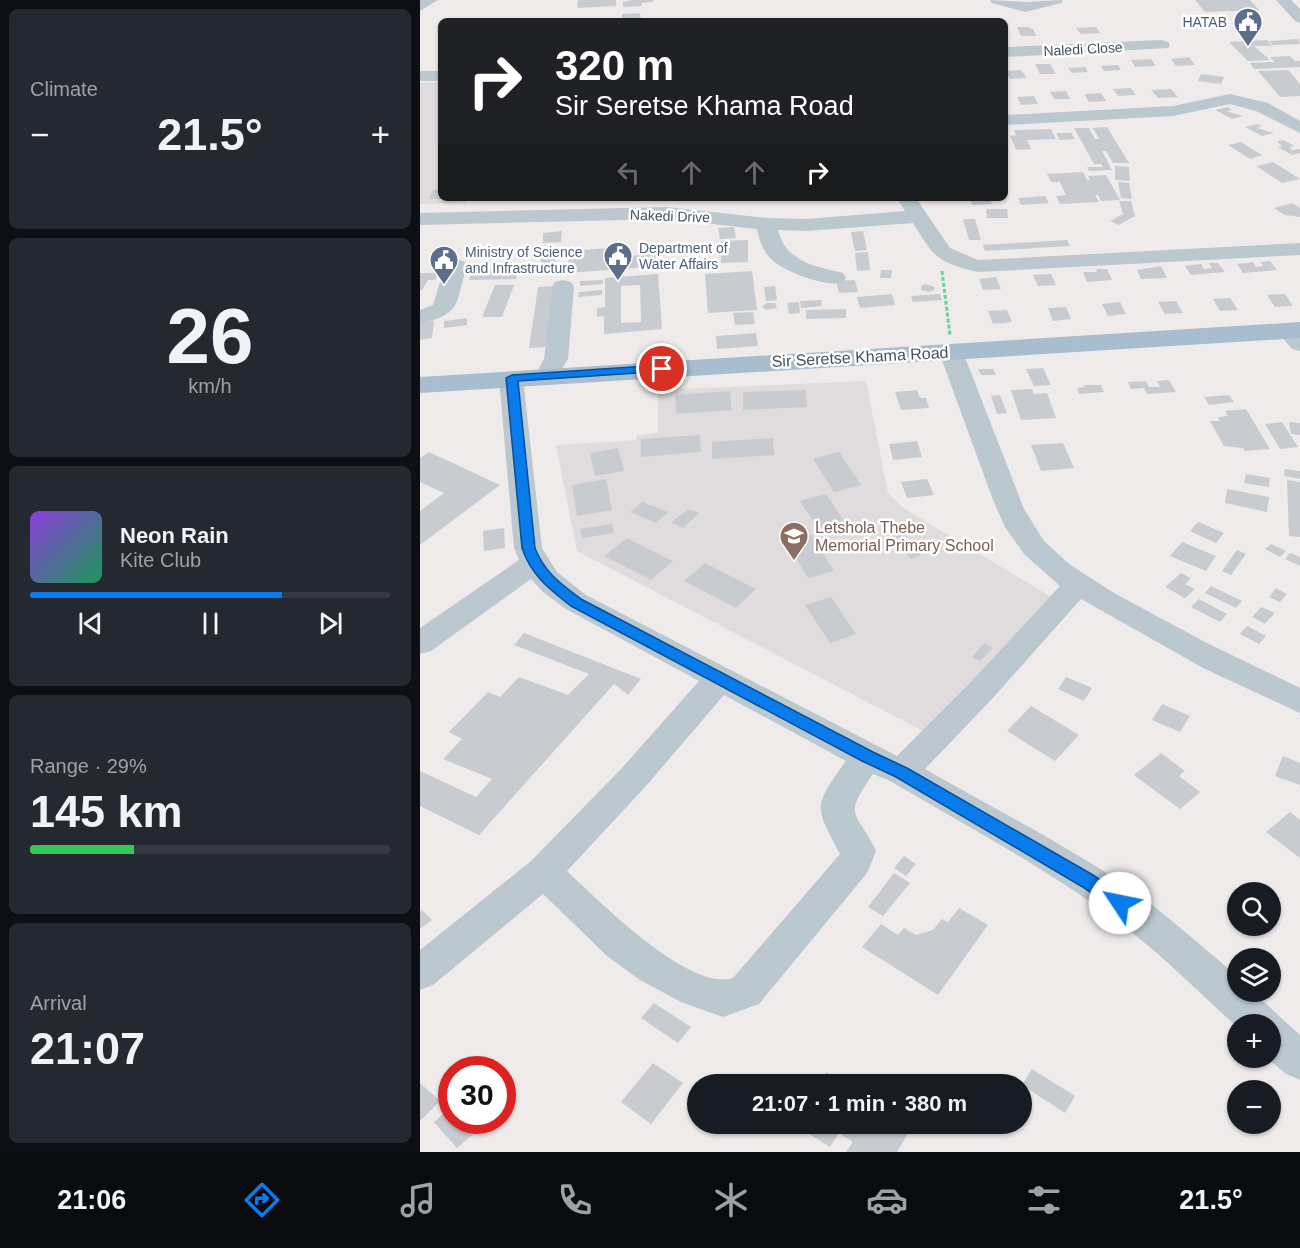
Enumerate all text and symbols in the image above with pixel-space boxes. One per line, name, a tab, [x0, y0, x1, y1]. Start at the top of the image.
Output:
public building icon: HATAB	[1232, 6, 1264, 48]
place label: HATAB	[1182, 14, 1227, 30]
street label: Naledi Close	[1043, 39, 1123, 59]
icon: right	[456, 42, 534, 120]
text: 320 m	[555, 42, 674, 89]
text: Climate	[30, 78, 98, 100]
text: Sir Seretse Khama Road	[555, 91, 854, 121]
text: 21.5°	[157, 109, 263, 160]
text: −	[30, 116, 49, 153]
text: +	[371, 116, 390, 153]
icon: left	[612, 156, 645, 189]
icon: ahead	[675, 156, 708, 189]
icon: ahead	[738, 156, 771, 189]
icon: right	[801, 156, 834, 189]
street label: Nakedi Drive	[630, 207, 711, 225]
public building icon: Department of Water Affairs	[602, 240, 634, 282]
place label: Department of Water Affairs	[639, 240, 728, 272]
public building icon: Ministry of Science and Infrastructure	[428, 244, 460, 286]
place label: Ministry of Science and Infrastructure	[465, 244, 583, 276]
text: 26	[167, 292, 253, 380]
pin	[636, 343, 687, 394]
street label: Sir Seretse Khama Road	[771, 344, 949, 370]
icon: arrive	[645, 352, 678, 385]
text: km/h	[188, 375, 232, 397]
place label: Letshola Thebe Memorial Primary School	[815, 519, 994, 554]
school or university icon: Letshola Thebe Memorial Primary School	[778, 520, 810, 562]
text: Neon Rain	[120, 523, 229, 548]
text: Kite Club	[120, 549, 201, 571]
icon: previous	[74, 607, 107, 640]
icon: pause	[194, 607, 227, 640]
icon: next	[314, 607, 347, 640]
text: Range · 29%	[30, 755, 147, 777]
text: 145 km	[30, 786, 183, 837]
position arrow	[1088, 871, 1152, 935]
map controls	[1227, 882, 1281, 1134]
button: search	[1227, 882, 1281, 936]
button: layers	[1227, 948, 1281, 1002]
text: Arrival	[30, 992, 87, 1014]
button: +	[1227, 1014, 1281, 1068]
text: 21:07	[30, 1023, 145, 1074]
speed limit sign: 30	[438, 1056, 516, 1134]
button: −	[1227, 1080, 1281, 1134]
text: 21:07 · 1 min · 380 m	[752, 1091, 967, 1116]
icon: directions	[241, 1179, 283, 1221]
icon: music	[397, 1179, 439, 1221]
icon: phone	[554, 1179, 596, 1221]
icon: climate	[710, 1179, 752, 1221]
icon: car	[866, 1179, 908, 1221]
icon: filters	[1023, 1179, 1065, 1221]
text: 21:06	[57, 1185, 126, 1215]
text: 21.5°	[1179, 1185, 1243, 1215]

